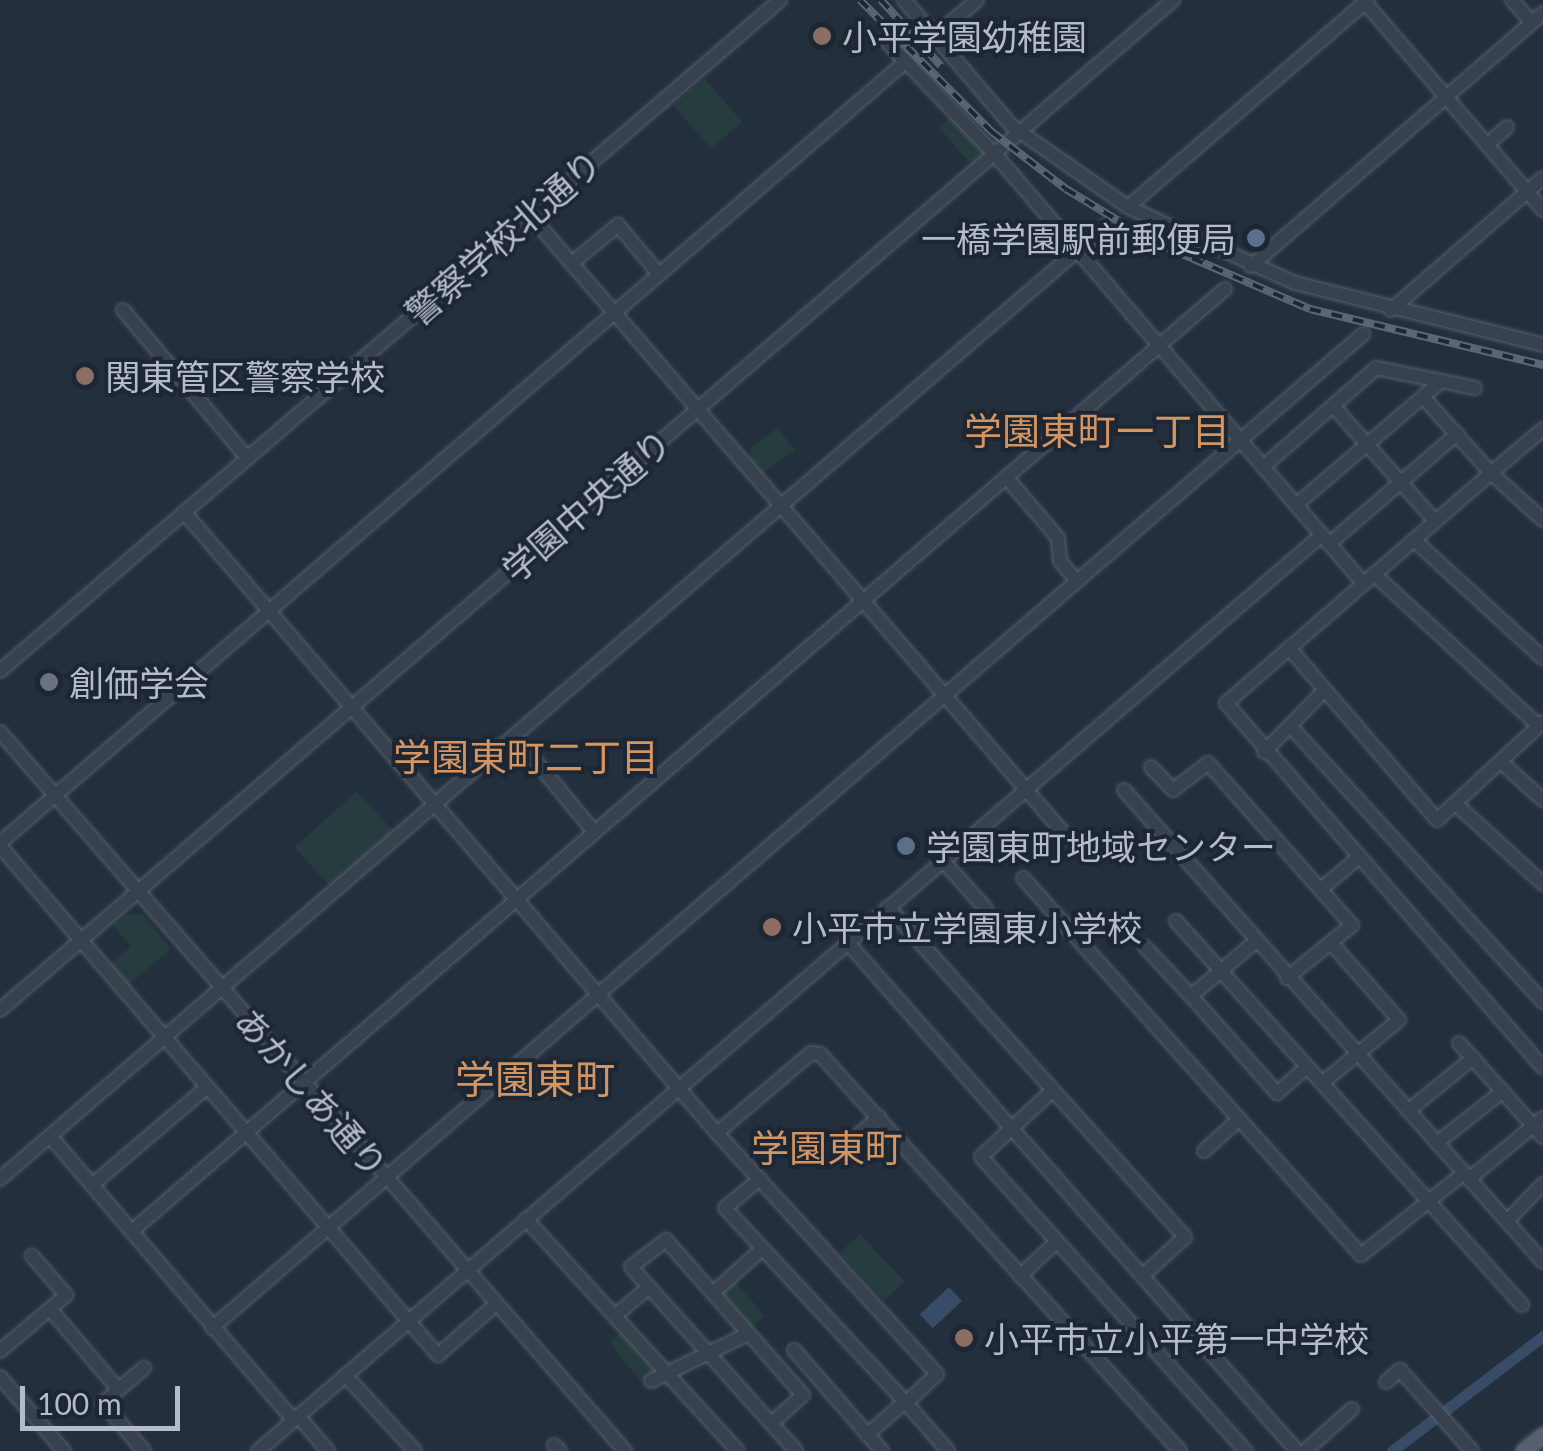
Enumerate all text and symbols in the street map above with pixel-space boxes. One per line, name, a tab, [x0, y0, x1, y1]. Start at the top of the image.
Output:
place label: 小平学園幼稚園	[842, 15, 1087, 57]
marker: 小平学園幼稚園	[811, 25, 833, 47]
street label: 警察学校北通り	[397, 141, 609, 333]
place label: 一橋学園駅前郵便局	[921, 217, 1236, 259]
marker: 一橋学園駅前郵便局	[1245, 227, 1267, 249]
place label: 関東管区警察学校	[105, 355, 385, 397]
marker: 関東管区警察学校	[74, 365, 96, 387]
district label: 学園東町一丁目	[964, 408, 1230, 454]
street label: 学園中央通り	[493, 420, 679, 590]
place label: 創価学会	[69, 661, 209, 703]
marker: 創価学会	[38, 671, 60, 693]
district label: 学園東町二丁目	[393, 734, 659, 780]
place label: 学園東町地域センター	[926, 825, 1276, 867]
marker: 学園東町地域センター	[895, 835, 917, 857]
place label: 小平市立学園東小学校	[792, 906, 1142, 948]
marker: 小平市立学園東小学校	[761, 916, 783, 938]
street label: あかしあ通り	[227, 999, 397, 1185]
district label: 学園東町	[455, 1055, 615, 1103]
district label: 学園東町	[751, 1125, 903, 1171]
place label: 小平市立小平第一中学校	[984, 1317, 1369, 1359]
marker: 小平市立小平第一中学校	[953, 1327, 975, 1349]
scale bar	[25, 1366, 185, 1428]
text: 100 m	[37, 1385, 122, 1421]

